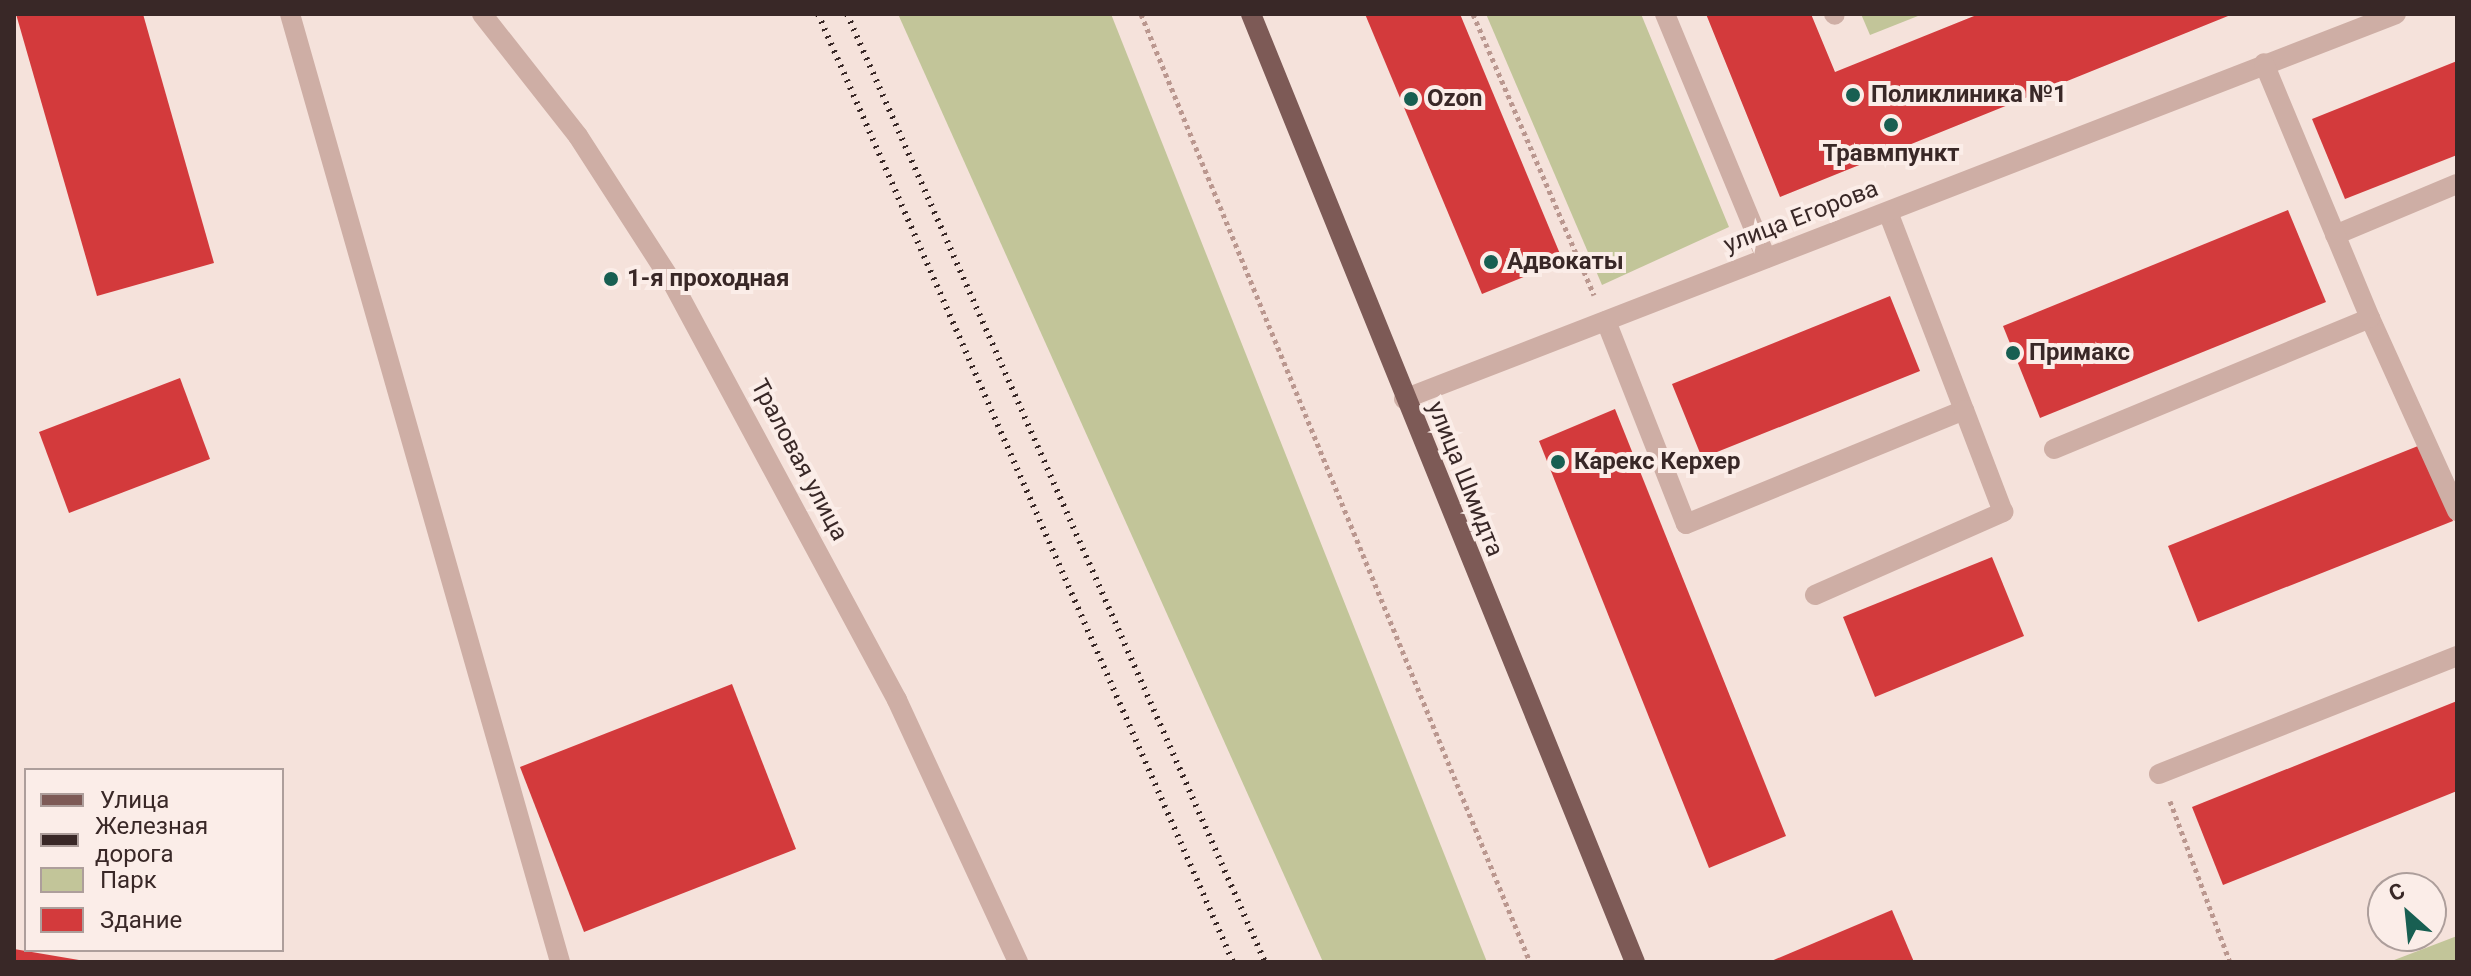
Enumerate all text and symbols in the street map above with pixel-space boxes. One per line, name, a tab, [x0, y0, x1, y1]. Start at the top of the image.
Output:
place label: Поликлиника №1	[1871, 81, 2067, 109]
marker: Поликлиника №1	[1842, 84, 1864, 106]
place label: Ozon	[1427, 85, 1483, 113]
marker: Ozon	[1402, 90, 1420, 108]
marker: Травмпункт	[1880, 114, 1902, 136]
place label: Травмпункт	[1823, 140, 1959, 168]
street label: улица Егорова	[1720, 174, 1882, 260]
place label: Адвокаты	[1507, 248, 1624, 276]
marker: Адвокаты	[1482, 253, 1500, 271]
place label: 1-я проходная	[627, 265, 789, 293]
marker: 1-я проходная	[602, 270, 620, 288]
place label: Примакс	[2029, 339, 2130, 367]
marker: Примакс	[2004, 344, 2022, 362]
street label: Траловая улица	[744, 374, 854, 546]
street label: улица Шмидта	[1421, 397, 1509, 561]
place label: Карекс Керхер	[1574, 448, 1741, 476]
marker: Карекс Керхер	[1549, 453, 1567, 471]
legend	[24, 768, 284, 952]
text: Улица	[100, 786, 169, 814]
text: Железная дорога	[95, 812, 208, 868]
text: Парк	[100, 866, 157, 894]
north arrow	[2367, 872, 2447, 952]
text: С	[2385, 878, 2409, 906]
text: Здание	[100, 906, 182, 934]

